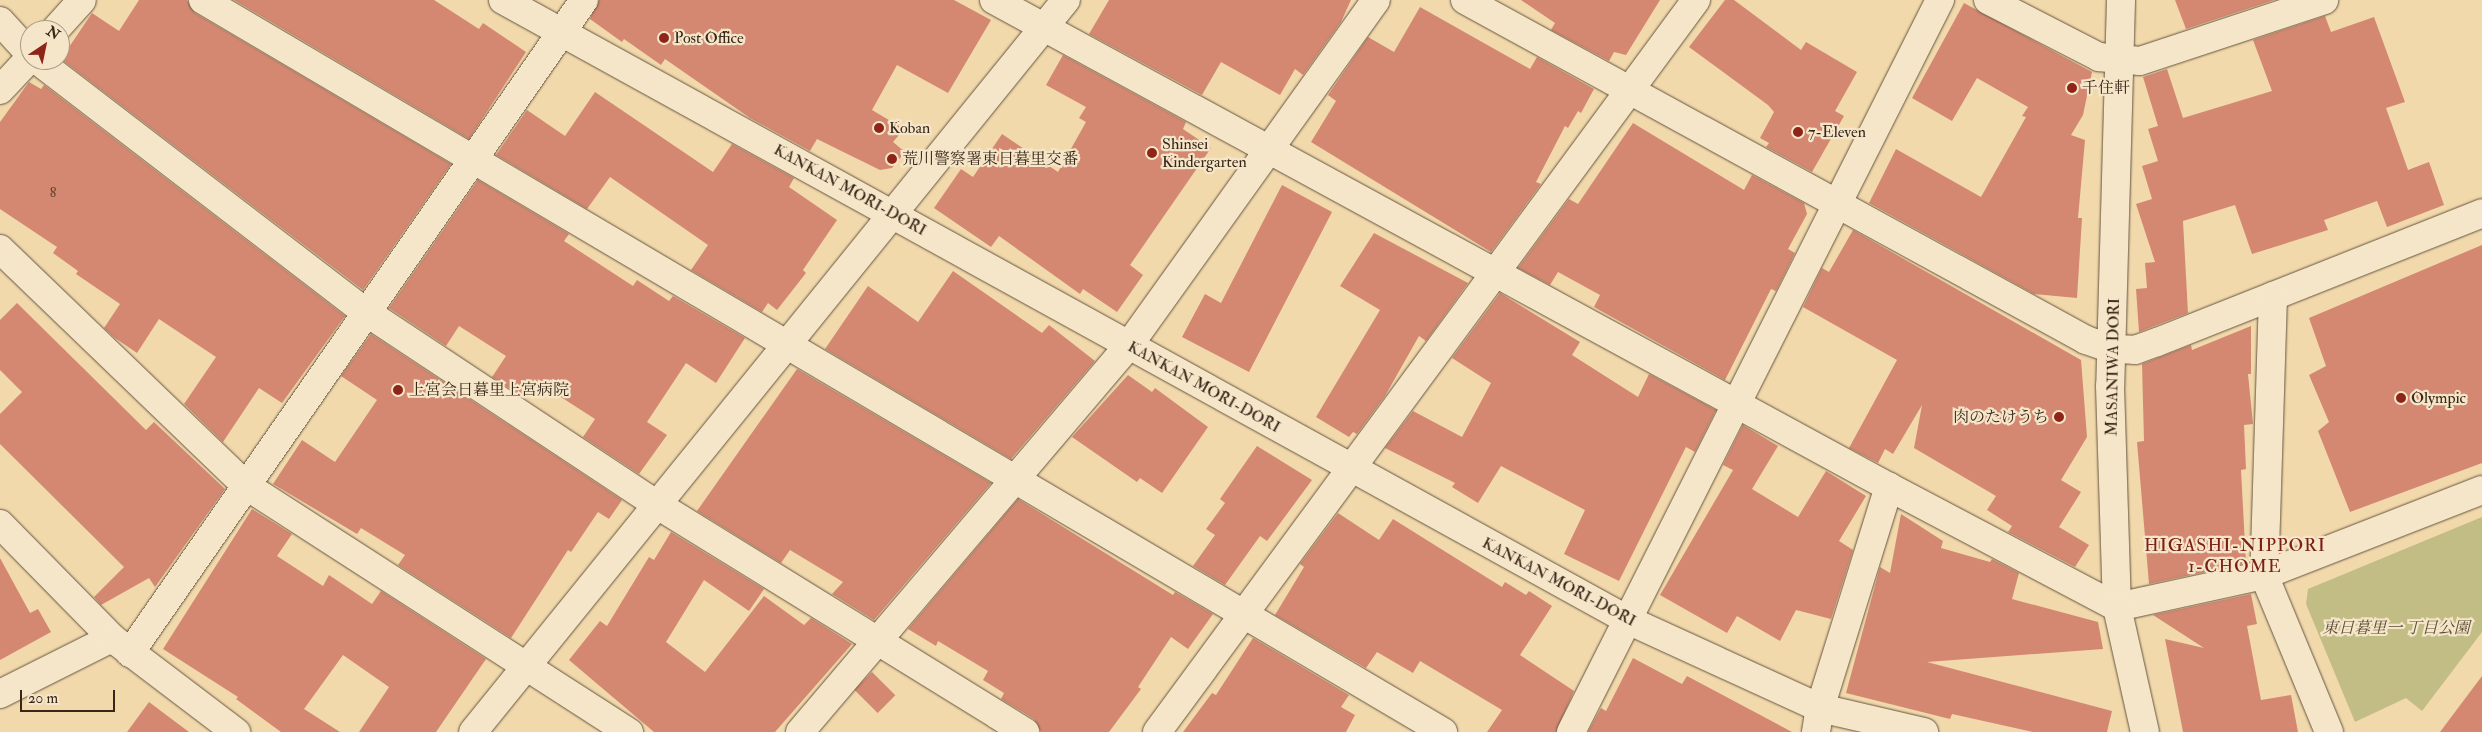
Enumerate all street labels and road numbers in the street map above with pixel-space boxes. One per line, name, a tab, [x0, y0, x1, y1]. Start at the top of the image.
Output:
street label: KANKAN MORI-DORI	[770, 140, 930, 240]
street label: MASANIWA DORI	[2102, 298, 2124, 436]
street label: KANKAN MORI-DORI	[1124, 337, 1284, 437]
street label: KANKAN MORI-DORI	[1479, 533, 1639, 631]

